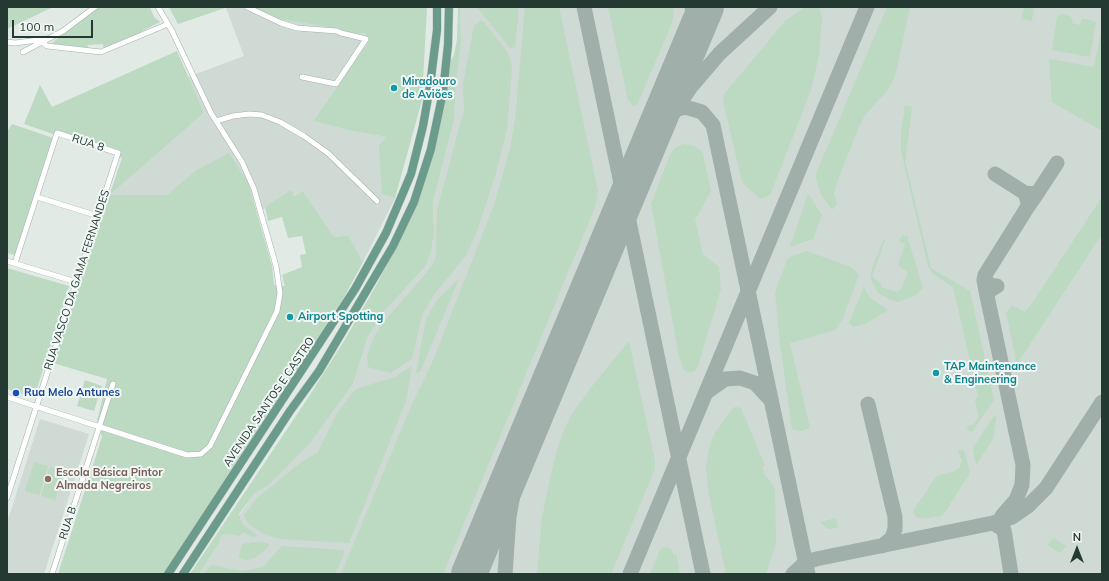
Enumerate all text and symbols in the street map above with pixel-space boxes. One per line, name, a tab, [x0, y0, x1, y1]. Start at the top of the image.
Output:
scale bar	[14, 12, 95, 38]
text: 100 m	[19, 19, 54, 34]
place label: Miradouro de Aviões	[402, 75, 456, 101]
marker: Miradouro de Aviões	[389, 83, 399, 93]
street label: RUA 8	[70, 132, 106, 154]
street label: RUA VASCO DA GAMA FERNANDES	[42, 188, 112, 372]
place label: Airport Spotting	[298, 310, 383, 324]
marker: Airport Spotting	[285, 312, 295, 322]
street label: AVENIDA SANTOS E CASTRO	[221, 335, 317, 469]
place label: TAP Maintenance & Engineering	[944, 360, 1036, 386]
marker: TAP Maintenance & Engineering	[931, 368, 941, 378]
place label: Rua Melo Antunes	[24, 386, 120, 400]
marker: Rua Melo Antunes	[11, 388, 21, 398]
place label: Escola Básica Pintor Almada Negreiros	[56, 466, 163, 492]
marker: Escola Básica Pintor Almada Negreiros	[43, 474, 53, 484]
street label: RUA B	[56, 505, 80, 541]
north arrow	[1057, 529, 1097, 569]
text: N	[1073, 530, 1081, 544]

